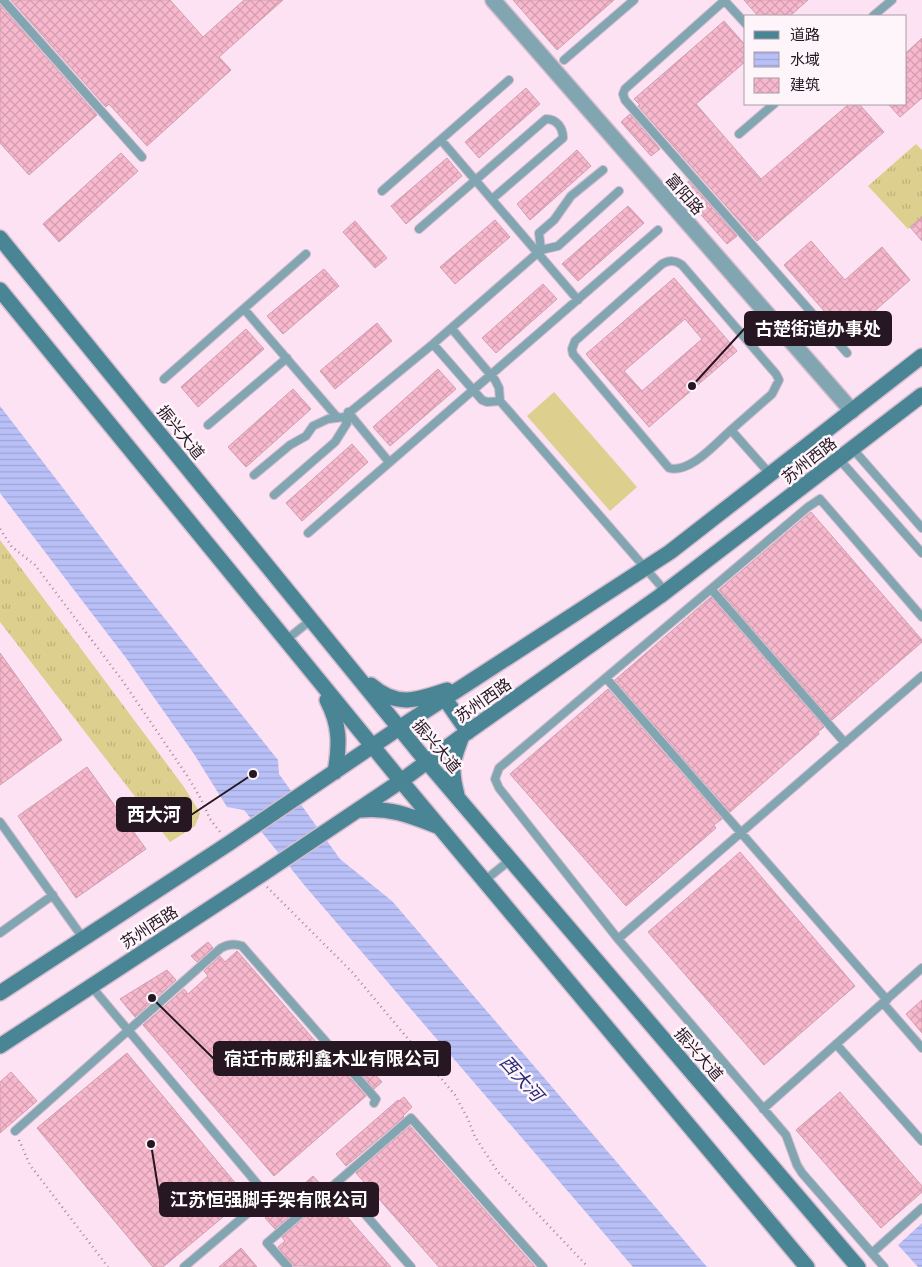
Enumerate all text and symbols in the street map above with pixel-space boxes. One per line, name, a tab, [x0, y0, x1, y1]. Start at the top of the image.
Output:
legend	[744, 15, 907, 105]
text: 道路	[790, 25, 820, 43]
text: 水域	[790, 50, 820, 68]
text: 建筑	[790, 75, 820, 93]
street label: 富阳路	[662, 169, 708, 219]
callout: 古楚街道办事处	[745, 312, 891, 345]
text: 古楚街道办事处	[755, 317, 881, 339]
street label: 振兴大道	[153, 401, 209, 463]
street label: 苏州西路	[778, 432, 840, 488]
street label: 苏州西路	[451, 673, 515, 727]
street label: 振兴大道	[409, 715, 465, 777]
callout: 西大河	[117, 798, 191, 831]
text: 西大河	[127, 803, 181, 825]
street label: 苏州西路	[117, 901, 181, 953]
street label: 振兴大道	[670, 1023, 728, 1085]
callout: 宿迁市威利鑫木业有限公司	[214, 1042, 450, 1075]
text: 宿迁市威利鑫木业有限公司	[224, 1047, 440, 1069]
water label: 西大河	[496, 1051, 550, 1108]
callout: 江苏恒强脚手架有限公司	[160, 1183, 378, 1216]
text: 江苏恒强脚手架有限公司	[170, 1188, 368, 1210]

